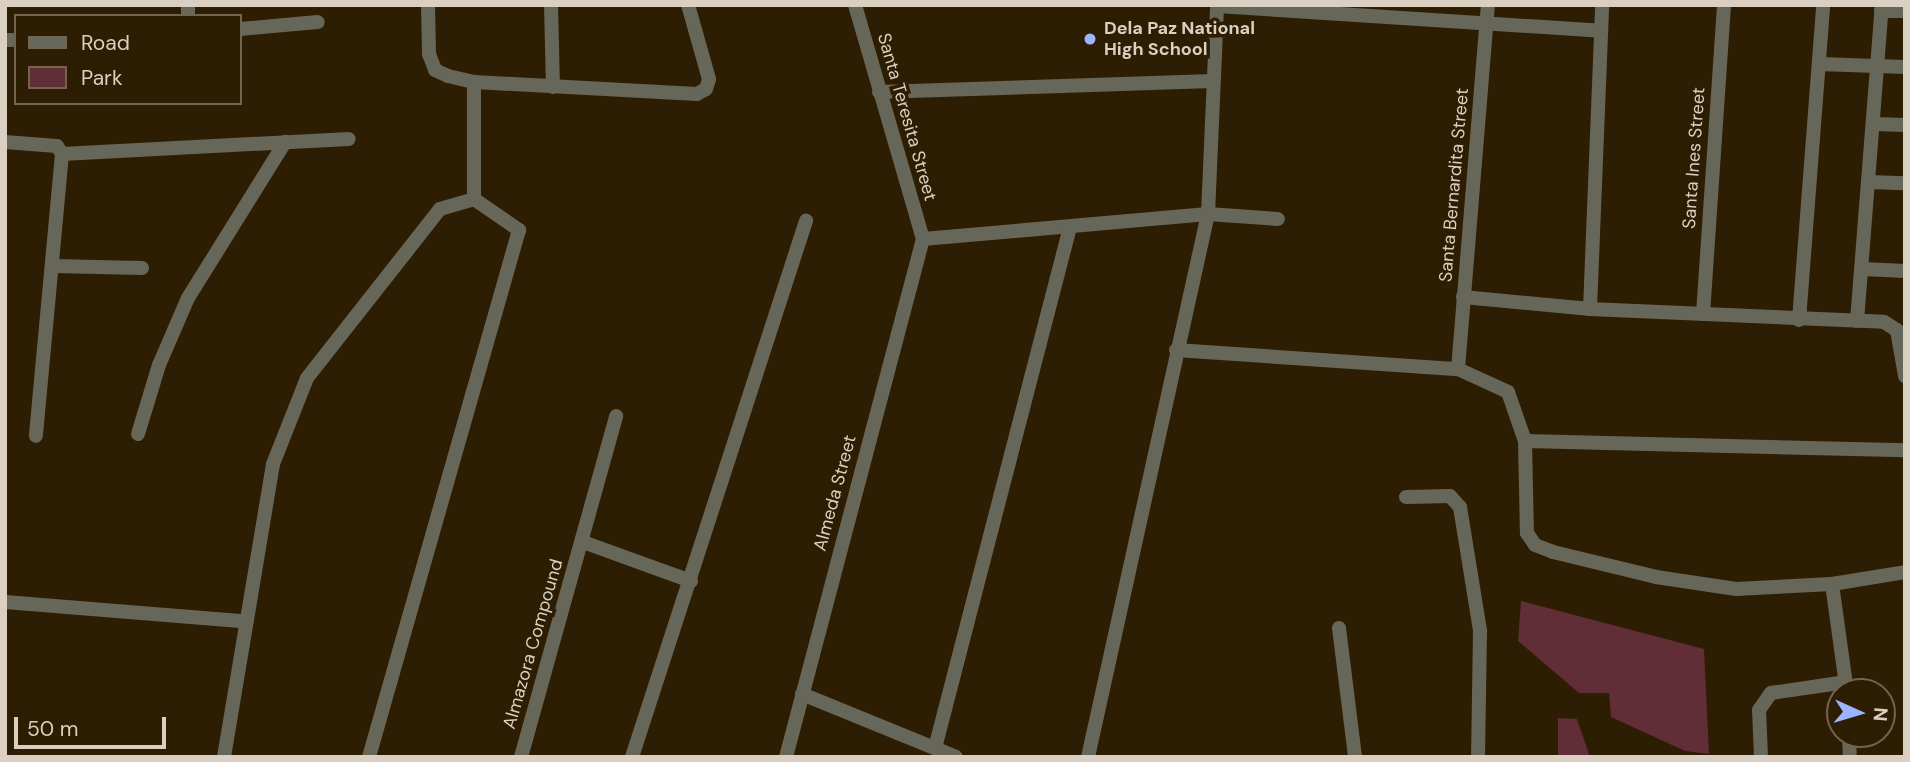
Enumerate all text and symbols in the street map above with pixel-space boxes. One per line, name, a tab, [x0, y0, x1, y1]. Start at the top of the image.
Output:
legend	[14, 14, 242, 105]
place label: Dela Paz National High School	[1104, 18, 1255, 60]
text: Road	[81, 29, 130, 57]
street label: Santa Teresita Street	[873, 31, 941, 203]
marker: Dela Paz National High School	[1082, 31, 1098, 47]
text: Park	[81, 64, 122, 92]
street label: Santa Bernardita Street	[1435, 87, 1473, 283]
street label: Santa Ines Street	[1678, 87, 1710, 229]
street label: Almeda Street	[809, 433, 861, 553]
street label: Almazora Compound	[498, 557, 568, 731]
north arrow	[1826, 678, 1896, 748]
scale bar	[18, 702, 170, 746]
text: N	[1868, 707, 1893, 722]
text: 50 m	[27, 715, 78, 743]

